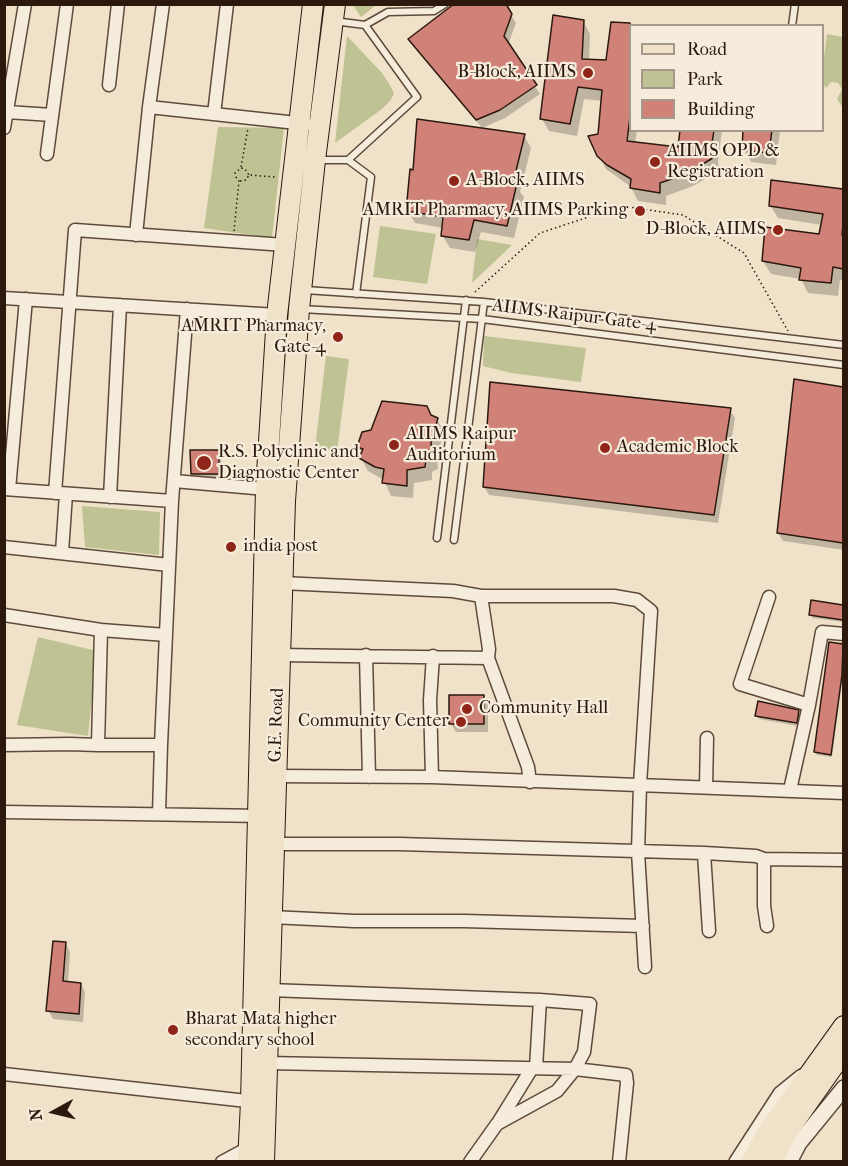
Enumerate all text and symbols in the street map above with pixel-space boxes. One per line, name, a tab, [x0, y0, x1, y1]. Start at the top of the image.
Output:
legend	[629, 24, 824, 132]
text: Road	[687, 39, 727, 60]
place label: B-Block, AIIMS	[457, 62, 576, 84]
marker: B-Block, AIIMS	[581, 66, 595, 80]
text: Park	[687, 69, 723, 90]
text: Building	[687, 99, 754, 120]
place label: AIIMS OPD & Registration	[667, 141, 780, 184]
marker: AIIMS OPD & Registration	[648, 155, 662, 169]
place label: A-Block, AIIMS	[466, 170, 585, 192]
marker: A-Block, AIIMS	[447, 174, 461, 188]
place label: AMRIT Pharmacy, AIIMS Parking	[363, 200, 628, 222]
marker: AMRIT Pharmacy, AIIMS Parking	[633, 204, 647, 218]
place label: D-Block, AIIMS	[645, 219, 766, 241]
marker: D-Block, AIIMS	[771, 223, 785, 237]
street label: AIIMS Raipur Gate-4	[491, 295, 657, 337]
place label: AMRIT Pharmacy, Gate-4	[181, 316, 326, 358]
marker: AMRIT Pharmacy, Gate-4	[331, 330, 345, 344]
place label: AIIMS Raipur Auditorium	[406, 424, 516, 466]
place label: Academic Block	[617, 437, 738, 459]
marker: AIIMS Raipur Auditorium	[387, 438, 401, 452]
marker: Academic Block	[598, 441, 612, 455]
place label: R.S. Polyclinic and Diagnostic Center	[218, 442, 359, 484]
marker: R.S. Polyclinic and Diagnostic Center	[195, 454, 213, 472]
place label: india post	[243, 536, 318, 558]
marker: india post	[224, 540, 238, 554]
street label: G.E. Road	[265, 687, 289, 763]
place label: Community Hall	[479, 698, 608, 720]
marker: Community Hall	[460, 702, 474, 716]
place label: Community Center	[298, 711, 449, 733]
marker: Community Center	[454, 715, 468, 729]
place label: Bharat Mata higher secondary school	[185, 1009, 336, 1052]
marker: Bharat Mata higher secondary school	[166, 1023, 180, 1037]
north arrow	[24, 1082, 84, 1142]
text: N	[25, 1107, 46, 1122]

